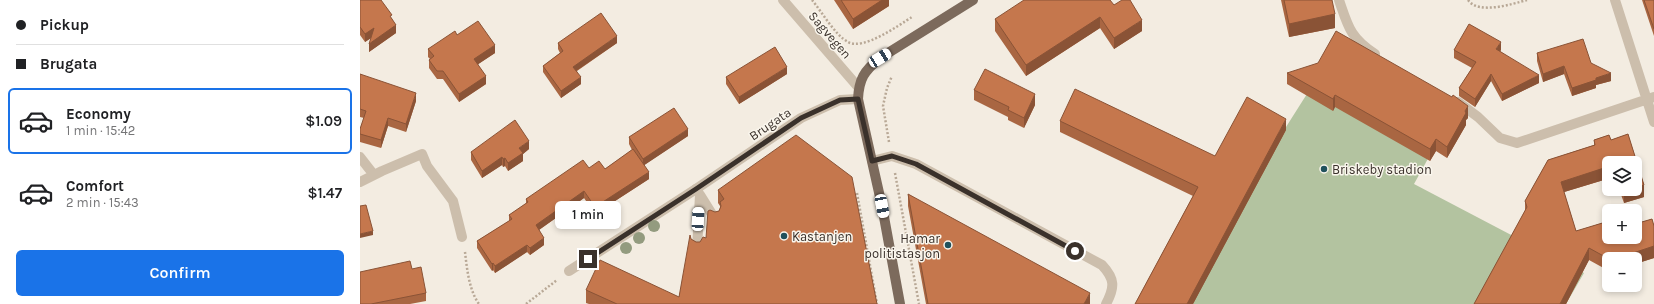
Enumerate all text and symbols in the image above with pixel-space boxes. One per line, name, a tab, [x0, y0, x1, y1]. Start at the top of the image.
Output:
street label: Sagvegen	[806, 8, 854, 62]
text: Pickup	[40, 16, 89, 34]
car	[867, 47, 893, 69]
text: Brugata	[40, 55, 97, 73]
icon: car	[18, 103, 54, 139]
text: Economy	[66, 105, 131, 123]
street label: Brugata	[746, 105, 794, 143]
text: $1.09	[305, 112, 342, 130]
text: 1 min · 15:42	[66, 123, 135, 138]
map controls	[1602, 156, 1642, 292]
button: layers	[1602, 156, 1642, 196]
place label: Briskeby stadion	[1332, 162, 1432, 177]
marker: Briskeby stadion	[1319, 164, 1329, 174]
icon: car	[18, 175, 54, 211]
text: Comfort	[66, 177, 124, 195]
text: $1.47	[307, 184, 342, 202]
car	[874, 193, 890, 219]
text: 2 min · 15:43	[66, 195, 139, 210]
callout: 1 min	[555, 201, 621, 229]
button: +	[1602, 204, 1642, 244]
text: 1 min	[572, 207, 604, 222]
car	[691, 207, 705, 231]
place label: Kastanjen	[792, 229, 852, 244]
marker: Kastanjen	[779, 231, 789, 241]
place label: Hamar politistasjon	[864, 231, 940, 261]
marker: Hamar politistasjon	[943, 240, 953, 250]
route start	[1066, 242, 1084, 260]
button: Confirm	[16, 250, 344, 296]
route end	[579, 250, 597, 268]
button: −	[1602, 252, 1642, 292]

